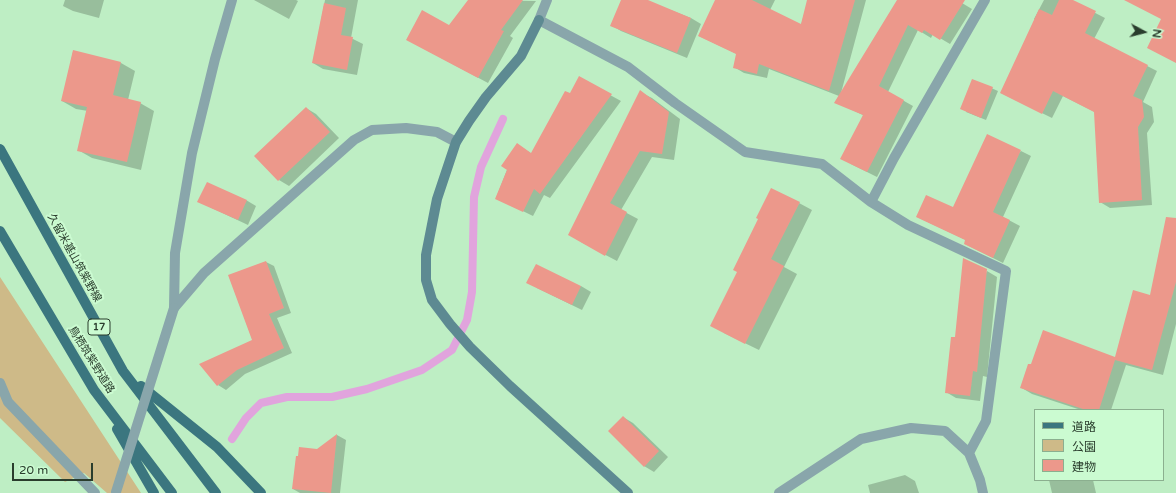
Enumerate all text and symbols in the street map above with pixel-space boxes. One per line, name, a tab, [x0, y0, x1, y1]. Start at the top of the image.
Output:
north arrow	[1124, 12, 1164, 52]
text: N	[1149, 28, 1163, 39]
street label: 久留米基山筑紫野線	[44, 212, 104, 304]
road number: 17	[88, 319, 110, 335]
street label: 鳥栖筑紫野道路	[65, 324, 117, 396]
legend	[1034, 409, 1164, 481]
text: 道路	[1072, 420, 1096, 434]
text: 公園	[1072, 440, 1096, 454]
scale bar	[14, 455, 95, 481]
text: 建物	[1072, 460, 1096, 474]
text: 20 m	[19, 463, 48, 477]

